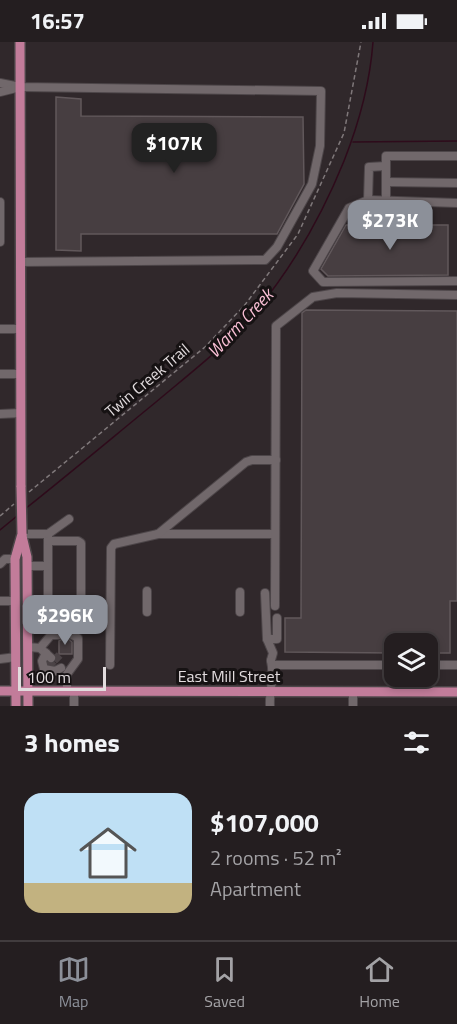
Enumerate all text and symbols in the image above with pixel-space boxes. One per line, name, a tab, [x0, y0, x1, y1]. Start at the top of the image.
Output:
text: 16:57	[30, 4, 85, 38]
pin: $107K	[132, 123, 216, 174]
text: $107K	[146, 127, 202, 158]
pin: $273K	[348, 200, 432, 251]
text: $273K	[362, 204, 418, 235]
water label: Warm Creek	[201, 281, 281, 364]
street label: Twin Creek Trail	[99, 337, 195, 423]
pin: $296K	[23, 595, 107, 646]
text: $296K	[37, 599, 93, 630]
map controls	[384, 633, 438, 687]
button: layers	[384, 633, 438, 687]
scale bar	[18, 664, 106, 692]
street label: East Mill Street	[178, 664, 281, 688]
text: 100 m	[27, 665, 71, 689]
text: 3 homes	[24, 723, 120, 762]
icon: filters	[400, 726, 433, 759]
text: $107,000	[210, 803, 319, 842]
icon: home	[72, 817, 144, 889]
text: 2 rooms · 52 m²	[210, 842, 342, 873]
text: Apartment	[210, 873, 301, 904]
tab: Map	[57, 953, 90, 1013]
tab: Saved	[204, 953, 245, 1013]
tab: Home	[359, 953, 400, 1013]

